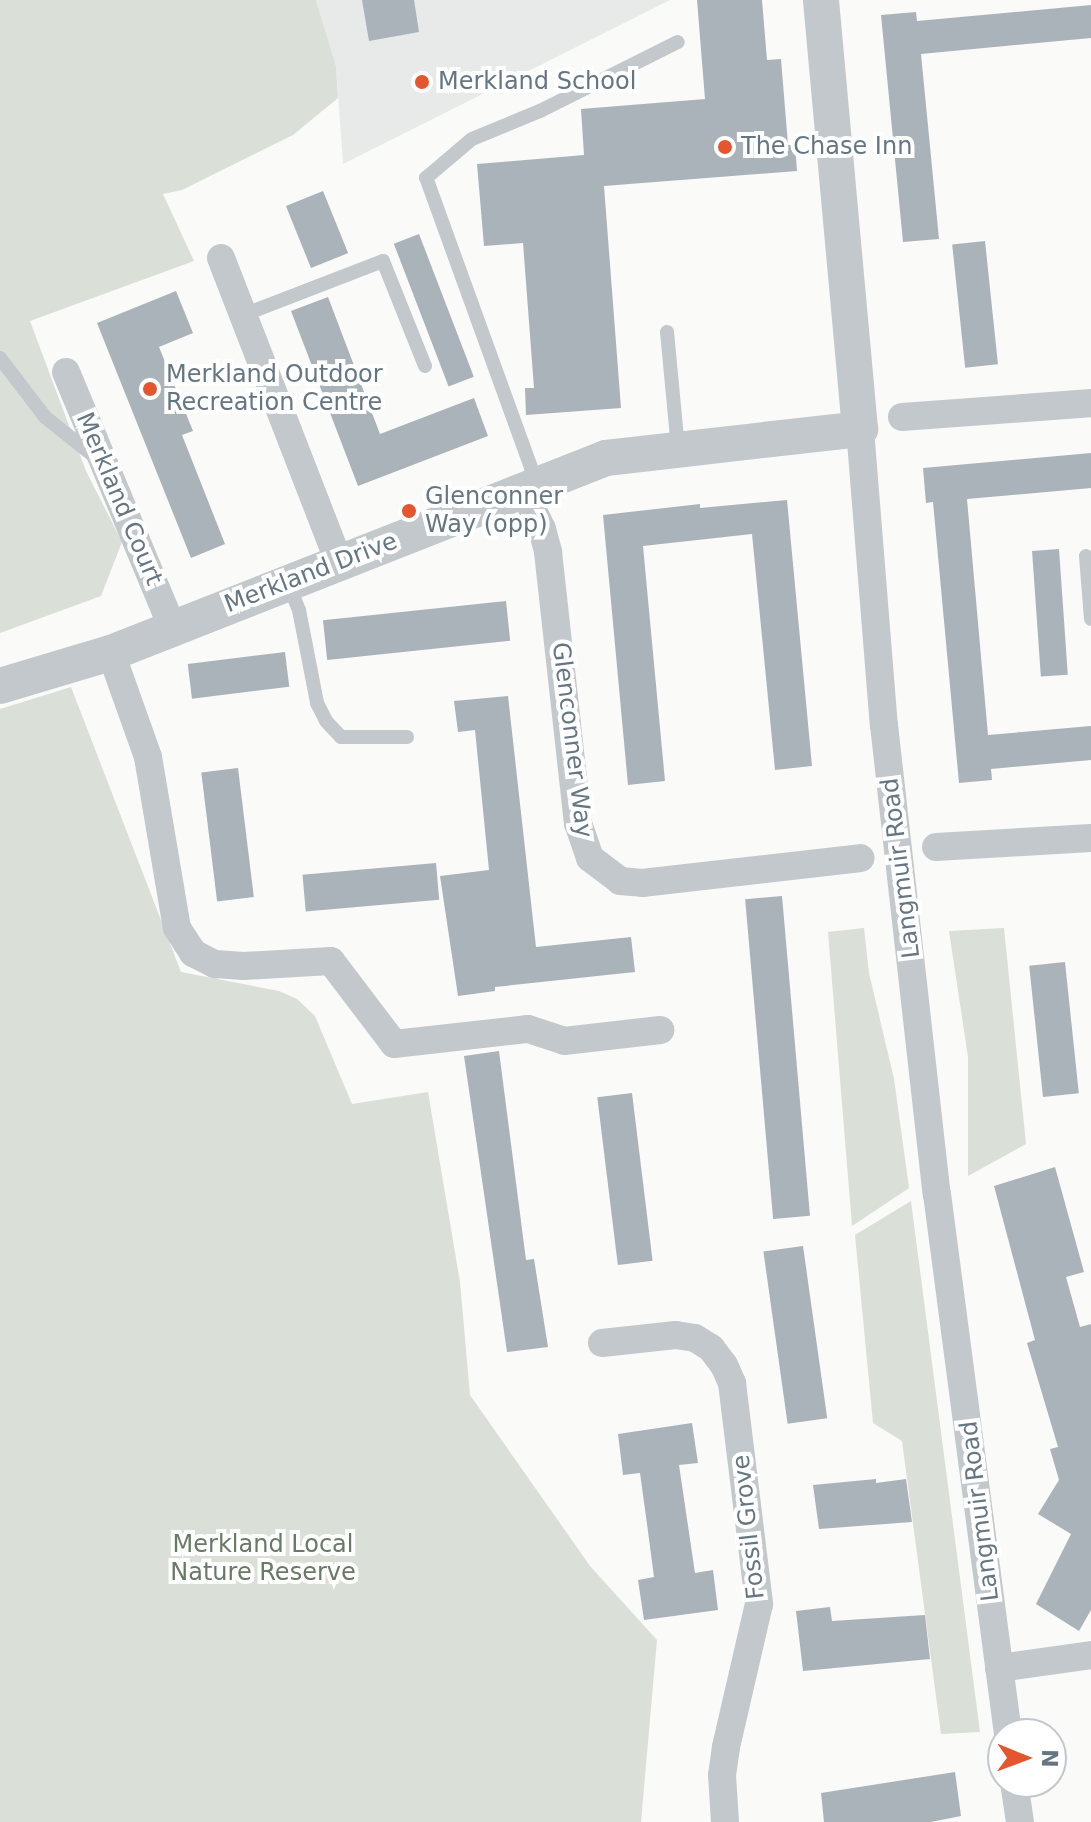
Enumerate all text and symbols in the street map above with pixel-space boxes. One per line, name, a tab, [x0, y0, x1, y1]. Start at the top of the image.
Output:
place label: Merkland School	[438, 68, 636, 96]
marker: Merkland School	[413, 73, 431, 91]
place label: The Chase Inn	[741, 133, 912, 161]
marker: The Chase Inn	[716, 138, 734, 156]
place label: Merkland Outdoor Recreation Centre	[166, 361, 383, 417]
marker: Merkland Outdoor Recreation Centre	[141, 380, 159, 398]
street label: Merkland Court	[70, 408, 168, 590]
place label: Glenconner Way (opp)	[425, 483, 563, 539]
marker: Glenconner Way (opp)	[400, 502, 418, 520]
street label: Merkland Drive	[221, 527, 401, 619]
street label: Glenconner Way	[546, 641, 598, 839]
street label: Langmuir Road	[876, 776, 926, 960]
street label: Langmuir Road	[955, 1419, 1005, 1603]
street label: Fossil Grove	[727, 1453, 771, 1601]
park label: Merkland Local Nature Reserve	[170, 1531, 356, 1587]
north arrow	[987, 1718, 1067, 1798]
text: N	[1037, 1749, 1062, 1768]

